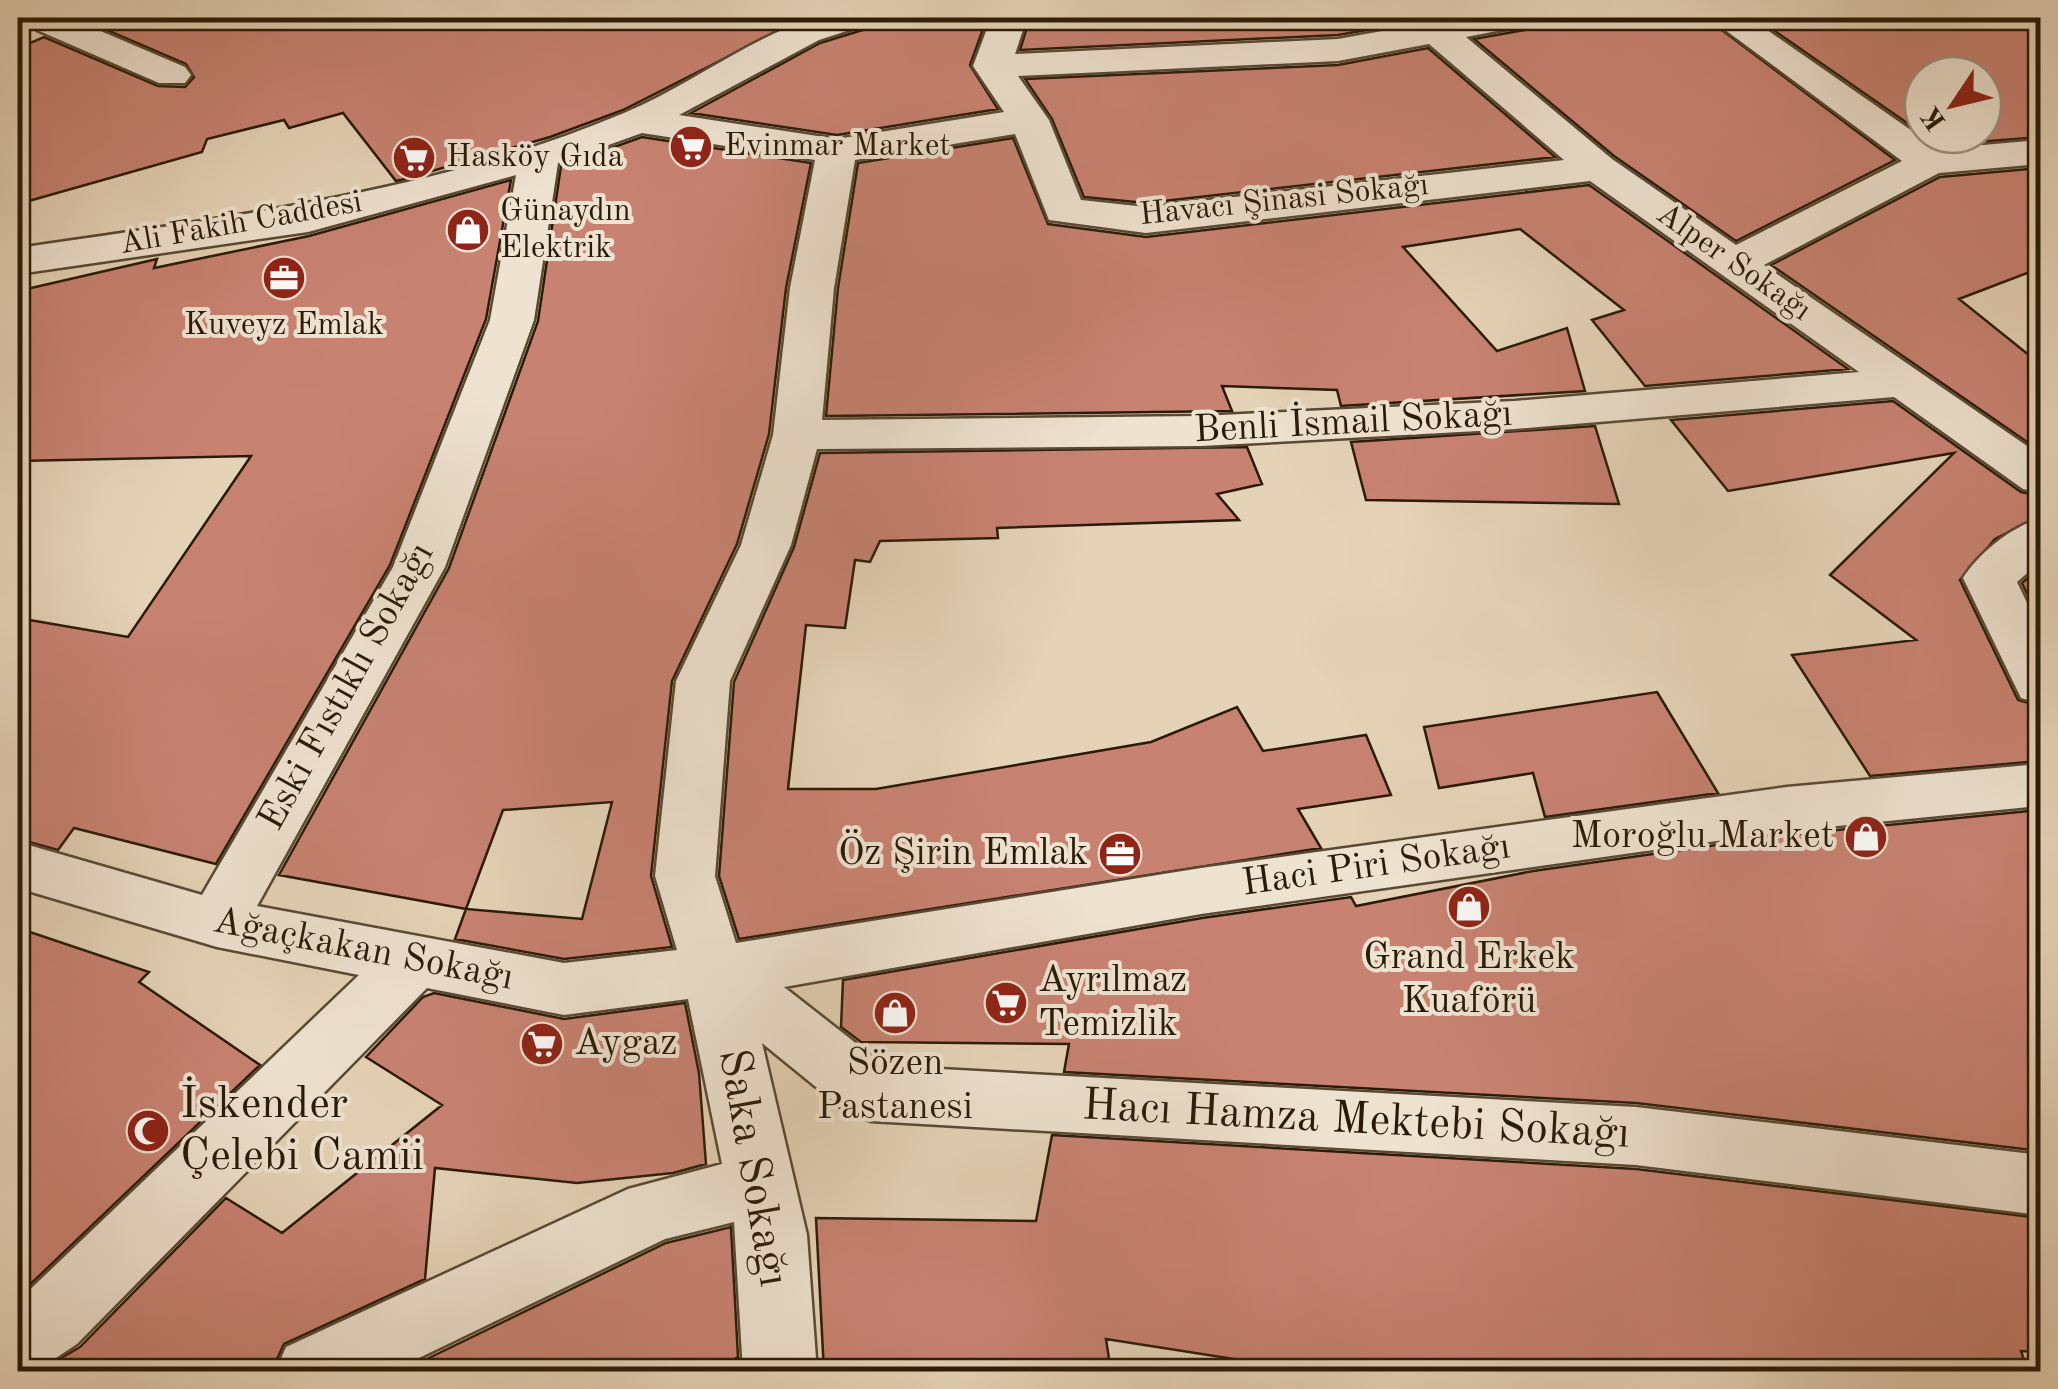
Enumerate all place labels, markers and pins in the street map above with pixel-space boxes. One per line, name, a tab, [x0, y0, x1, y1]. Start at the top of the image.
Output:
supermarket icon: Evinmar Market	[668, 124, 714, 170]
place label: Evinmar Market	[724, 131, 951, 163]
supermarket icon: Hasköy Gıda	[391, 135, 437, 181]
place label: Hasköy Gıda	[446, 142, 624, 174]
place label: Günaydın Elektrik	[500, 196, 631, 265]
shop icon: Günaydın Elektrik	[445, 207, 491, 253]
office icon: Kuveyz Emlak	[261, 255, 307, 301]
place label: Kuveyz Emlak	[184, 310, 384, 342]
shop icon: Moroğlu Market	[1843, 814, 1889, 860]
place label: Moroğlu Market	[1570, 818, 1834, 856]
place label: Öz Şirin Emlak	[838, 829, 1088, 873]
office icon: Öz Şirin Emlak	[1097, 831, 1143, 877]
shop icon: Grand Erkek Kuaförü	[1446, 884, 1492, 930]
place label: Grand Erkek Kuaförü	[1363, 939, 1575, 1021]
place label: Ayrılmaz Temizlik	[1038, 962, 1187, 1044]
supermarket icon: Ayrılmaz Temizlik	[983, 980, 1029, 1026]
shop icon: Sözen Pastanesi	[872, 990, 918, 1036]
supermarket icon: Aygaz	[519, 1021, 565, 1067]
place label: Aygaz	[574, 1025, 678, 1063]
place label: Sözen Pastanesi	[817, 1045, 973, 1127]
place label: İskender Çelebi Camii	[180, 1076, 424, 1180]
mosque icon: İskender Çelebi Camii	[125, 1108, 171, 1154]

